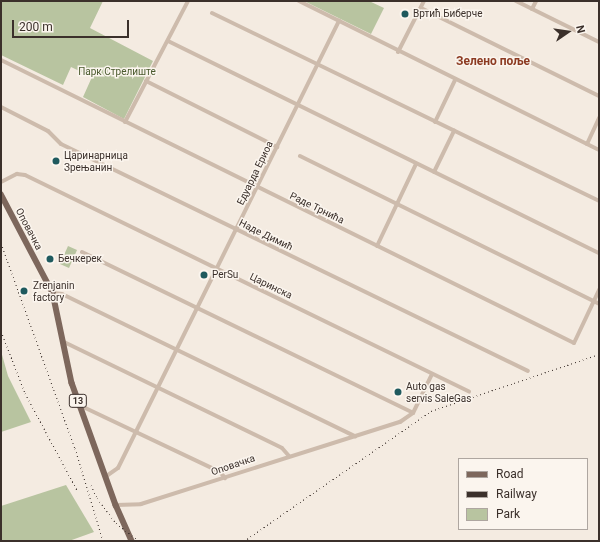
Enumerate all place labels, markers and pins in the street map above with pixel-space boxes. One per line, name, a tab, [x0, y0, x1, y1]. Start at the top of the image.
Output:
place label: Вртић Биберче	[413, 8, 482, 20]
marker: Вртић Биберче	[400, 9, 410, 19]
place label: Царинарница Зрењанин	[64, 149, 128, 172]
marker: Царинарница Зрењанин	[51, 156, 61, 166]
place label: Бечкерек	[58, 253, 102, 265]
marker: Бечкерек	[45, 254, 55, 264]
place label: PerSu	[212, 269, 238, 281]
marker: PerSu	[199, 270, 209, 280]
place label: Zrenjanin factory	[33, 279, 74, 302]
marker: Zrenjanin factory	[18, 285, 30, 297]
place label: Auto gas servis SaleGas	[406, 380, 471, 404]
marker: Auto gas servis SaleGas	[393, 387, 403, 397]

